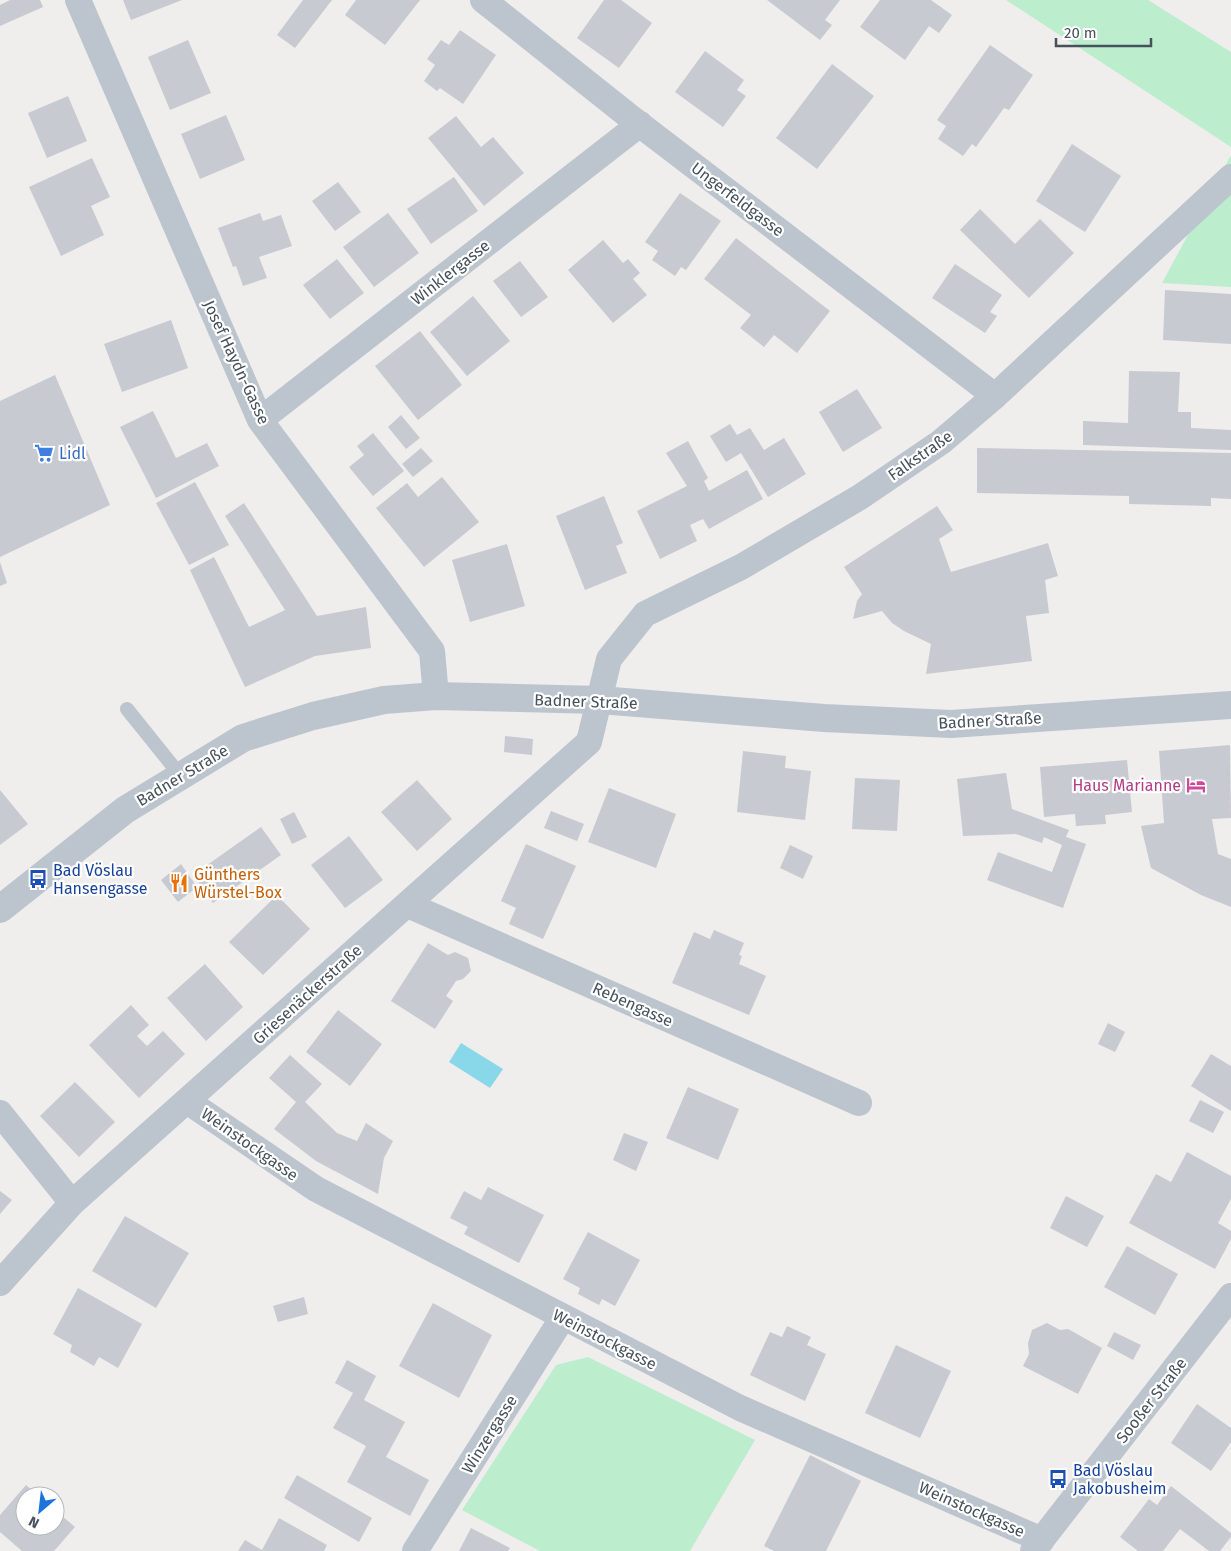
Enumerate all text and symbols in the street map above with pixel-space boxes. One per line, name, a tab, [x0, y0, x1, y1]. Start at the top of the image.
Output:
scale bar	[1056, 15, 1151, 47]
text: 20 m	[1064, 24, 1097, 42]
street label: Ungerfeldgasse	[688, 158, 788, 240]
street label: Winklergasse	[407, 236, 493, 309]
street label: Josef Haydn-Gasse	[199, 297, 274, 427]
street label: Falkstraße	[885, 426, 956, 484]
supermarket icon: Lidl	[33, 442, 55, 464]
place label: Lidl	[59, 444, 86, 463]
street label: Badner Straße	[534, 690, 638, 713]
street label: Badner Straße	[938, 708, 1042, 733]
street label: Badner Straße	[133, 741, 232, 810]
hotel icon: Haus Marianne	[1185, 774, 1207, 796]
place label: Haus Marianne	[1072, 776, 1181, 795]
place label: Bad Vöslau Hansengasse	[53, 861, 148, 898]
place label: Günthers Würstel-Box	[194, 865, 282, 902]
bus stop icon: Bad Vöslau Hansengasse	[27, 868, 49, 890]
restaurant icon: Günthers Würstel-Box	[168, 872, 190, 894]
street label: Griesenäckerstraße	[249, 941, 366, 1048]
street label: Rebengasse	[590, 978, 676, 1031]
street label: Weinstockgasse	[198, 1104, 302, 1185]
street label: Weinstockgasse	[550, 1305, 660, 1374]
street label: Sooßer Straße	[1112, 1354, 1191, 1447]
street label: Winzergasse	[458, 1392, 521, 1477]
place label: Bad Vöslau Jakobusheim	[1073, 1461, 1167, 1498]
bus stop icon: Bad Vöslau Jakobusheim	[1047, 1468, 1069, 1490]
street label: Weinstockgasse	[916, 1478, 1028, 1541]
north arrow	[15, 1486, 65, 1536]
text: N	[26, 1512, 42, 1532]

